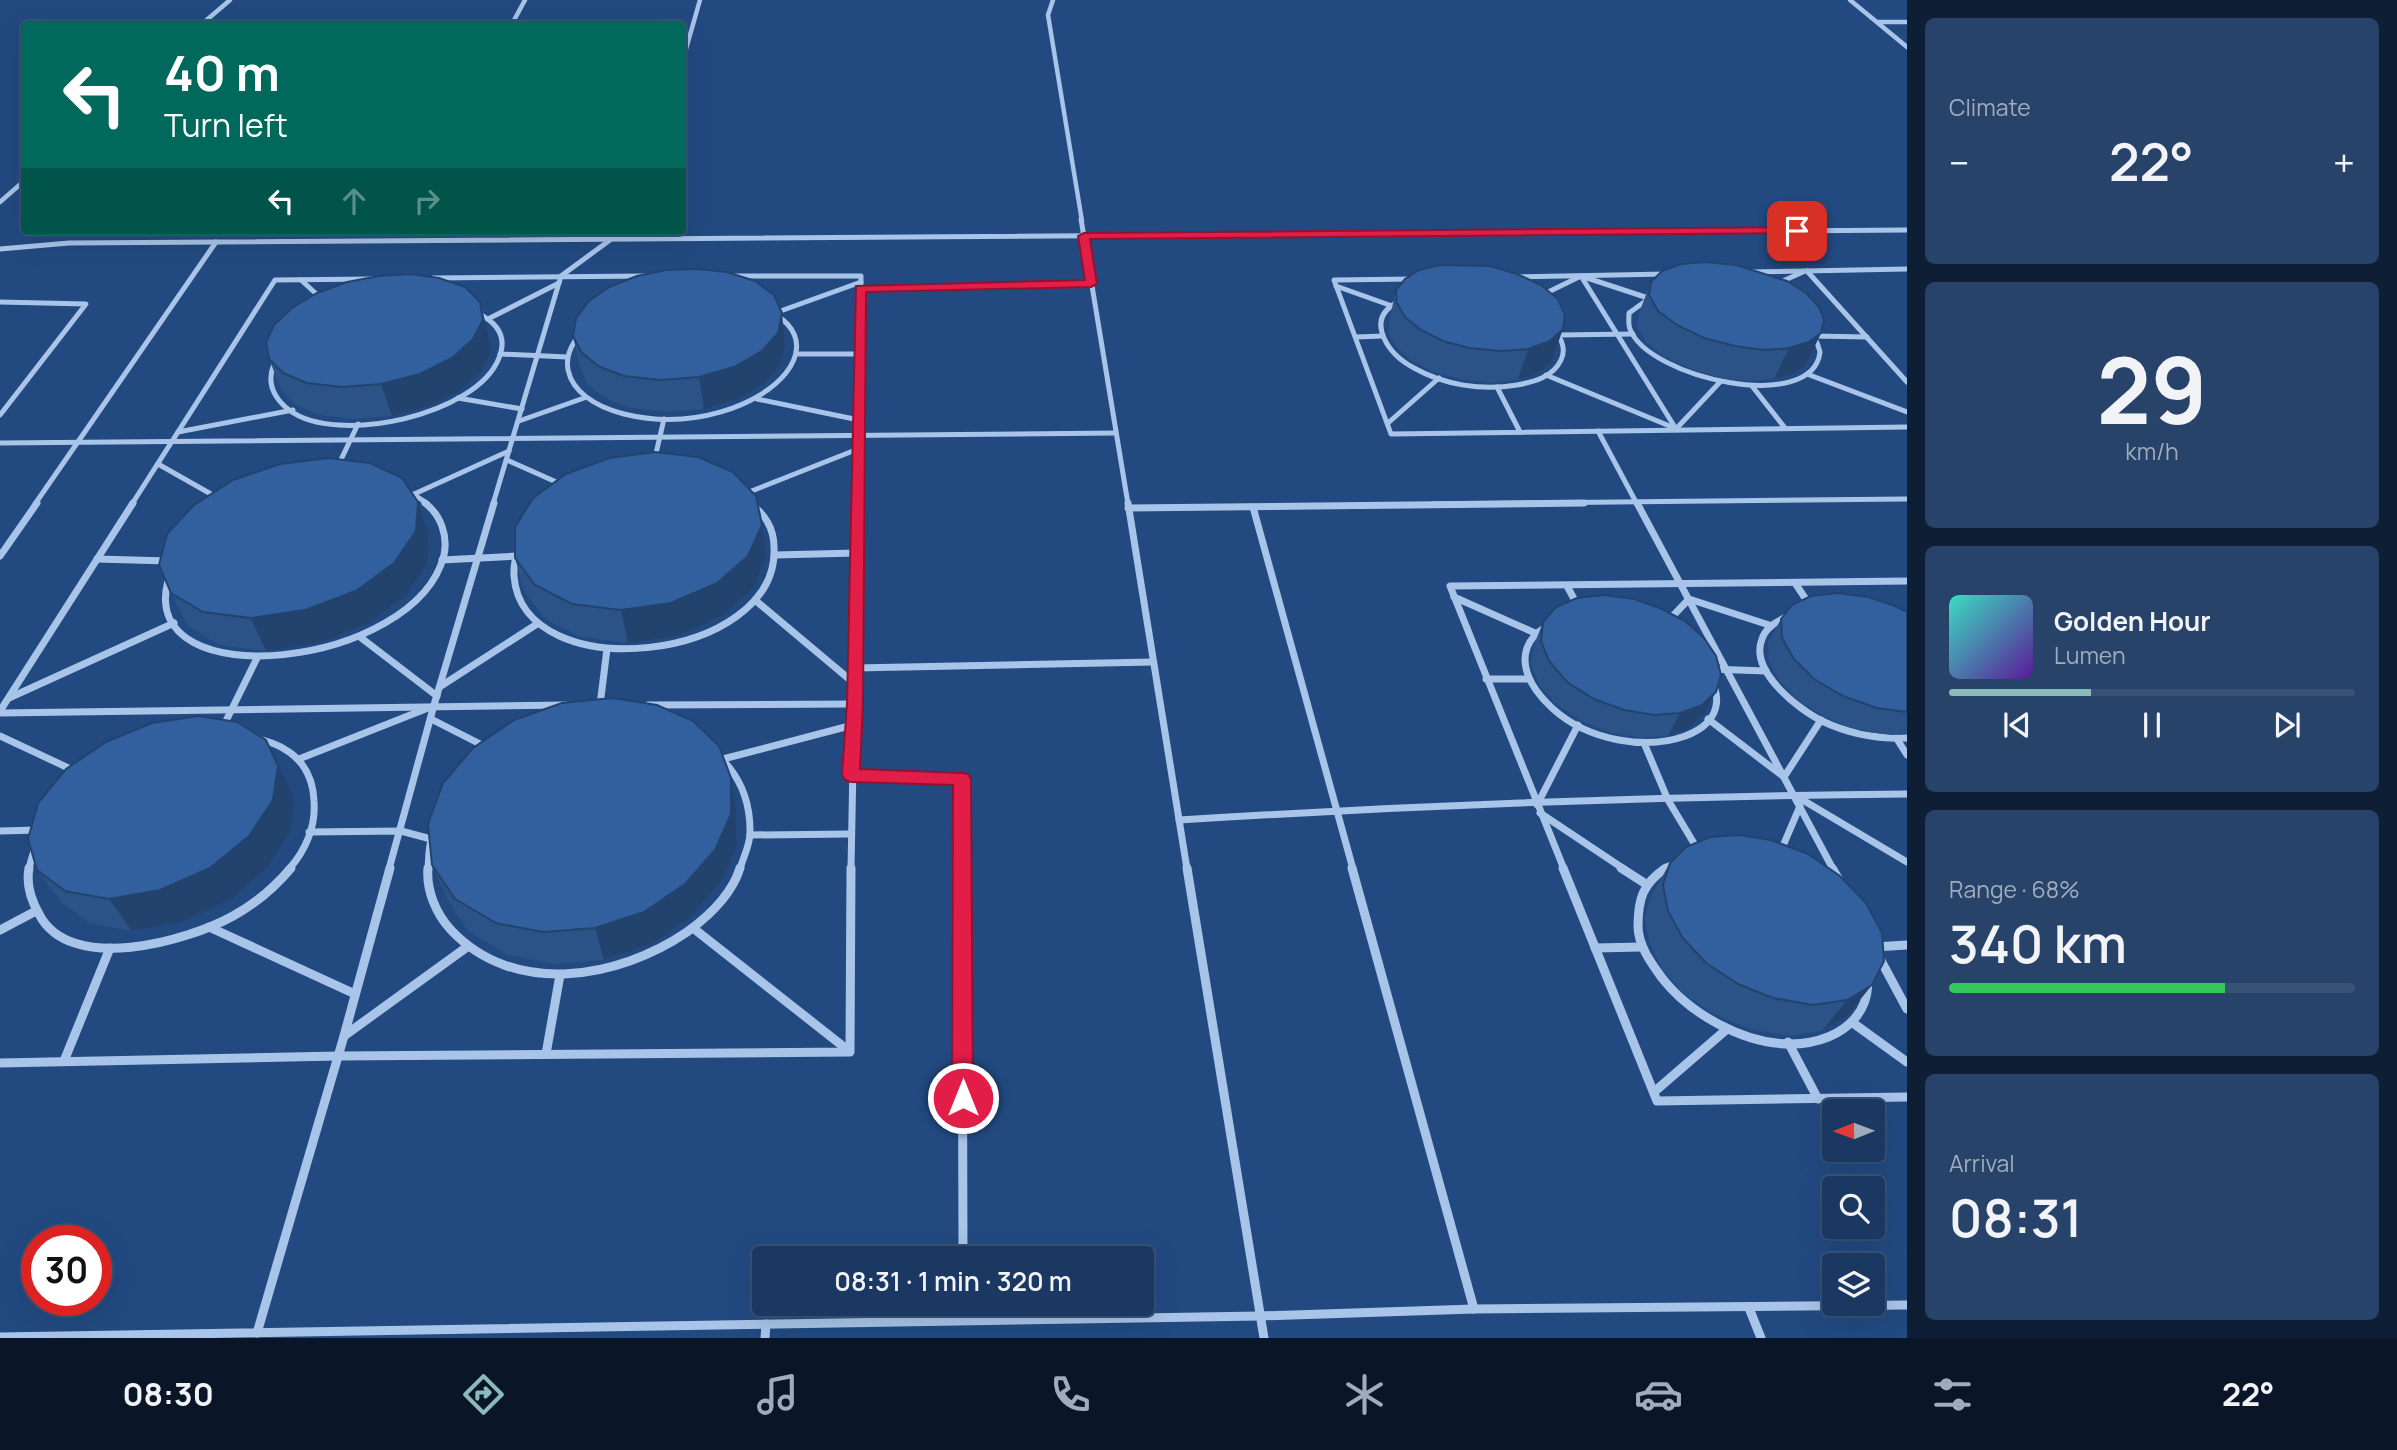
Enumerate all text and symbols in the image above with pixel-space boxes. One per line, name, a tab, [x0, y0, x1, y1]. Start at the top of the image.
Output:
text: 40 m	[164, 39, 280, 106]
icon: left	[49, 49, 140, 140]
text: Climate	[1949, 91, 2031, 123]
text: Turn left	[164, 103, 288, 147]
text: 22°	[2109, 126, 2194, 197]
text: −	[1949, 136, 1970, 188]
text: +	[2333, 136, 2355, 188]
icon: left	[262, 182, 300, 220]
icon: ahead	[335, 182, 373, 220]
icon: right	[408, 182, 446, 220]
pin	[1767, 201, 1827, 261]
icon: arrive	[1778, 212, 1816, 250]
text: 29	[2097, 327, 2207, 451]
text: km/h	[2125, 435, 2179, 467]
text: Golden Hour	[2054, 603, 2211, 639]
text: Lumen	[2054, 639, 2126, 671]
icon: previous	[1998, 706, 2036, 744]
icon: pause	[2133, 706, 2171, 744]
icon: next	[2268, 706, 2306, 744]
text: Range · 68%	[1949, 873, 2080, 905]
text: 340 km	[1949, 908, 2127, 979]
position arrow	[926, 1061, 1000, 1135]
north arrow	[1822, 1099, 1885, 1162]
map controls	[1822, 1099, 1885, 1316]
text: Arrival	[1949, 1147, 2015, 1179]
button: search	[1822, 1176, 1885, 1239]
text: 08:31	[1949, 1182, 2082, 1253]
speed limit sign: 30	[21, 1225, 112, 1316]
button: layers	[1822, 1253, 1885, 1316]
text: 08:31 · 1 min · 320 m	[834, 1263, 1072, 1299]
icon: directions	[459, 1370, 508, 1419]
icon: music	[753, 1370, 802, 1419]
icon: phone	[1046, 1370, 1095, 1419]
icon: climate	[1340, 1370, 1389, 1419]
icon: car	[1634, 1370, 1683, 1419]
icon: filters	[1928, 1370, 1977, 1419]
text: 08:30	[122, 1372, 214, 1416]
text: 22°	[2222, 1372, 2274, 1416]

